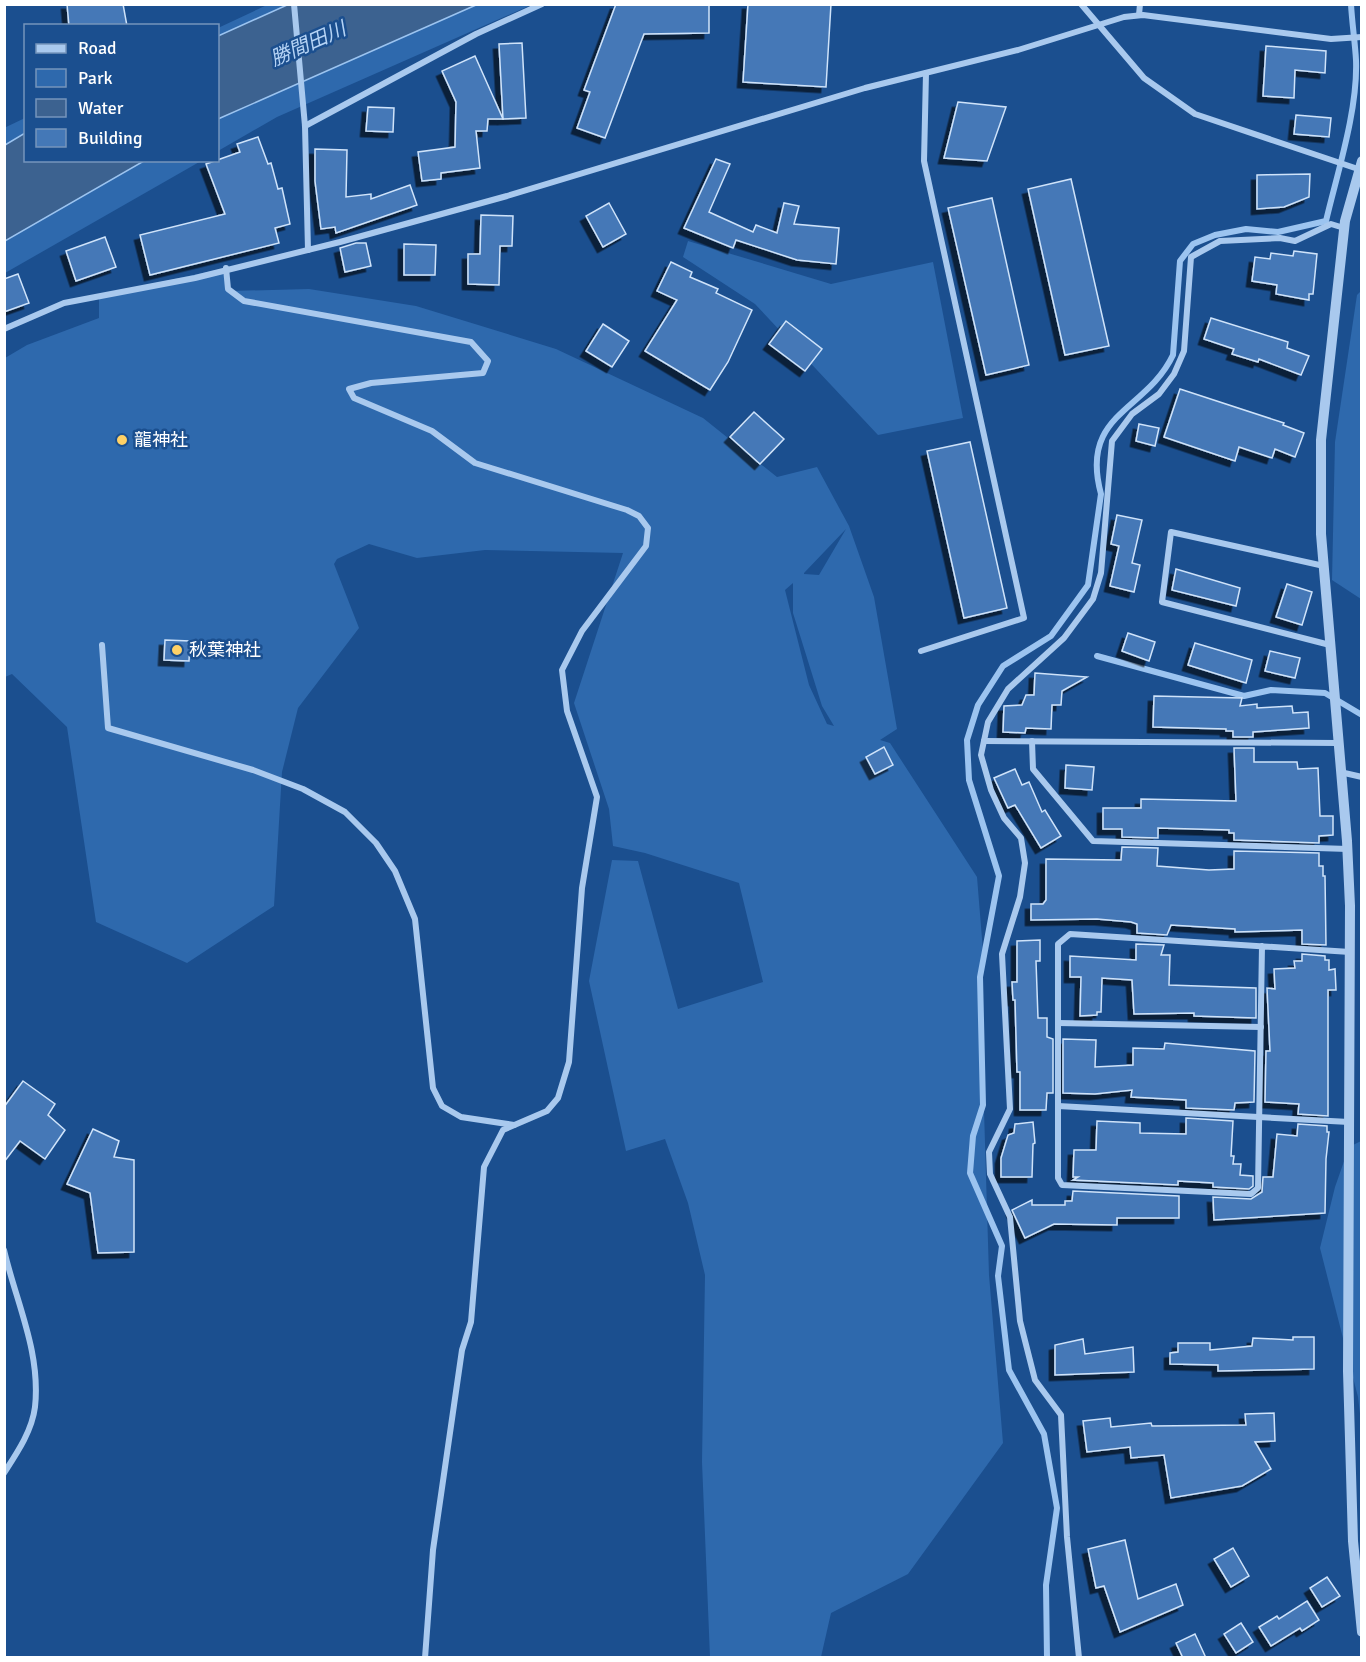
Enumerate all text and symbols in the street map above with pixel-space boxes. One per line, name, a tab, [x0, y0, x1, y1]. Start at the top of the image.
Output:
water label: 勝間田川	[266, 15, 351, 72]
legend	[24, 24, 219, 162]
text: Road	[78, 37, 117, 59]
text: Park	[78, 67, 113, 89]
text: Water	[78, 97, 124, 119]
text: Building	[78, 127, 142, 149]
place label: 龍神社	[134, 429, 188, 451]
marker: 龍神社	[115, 433, 129, 447]
place label: 秋葉神社	[189, 639, 261, 661]
marker: 秋葉神社	[170, 643, 184, 657]

